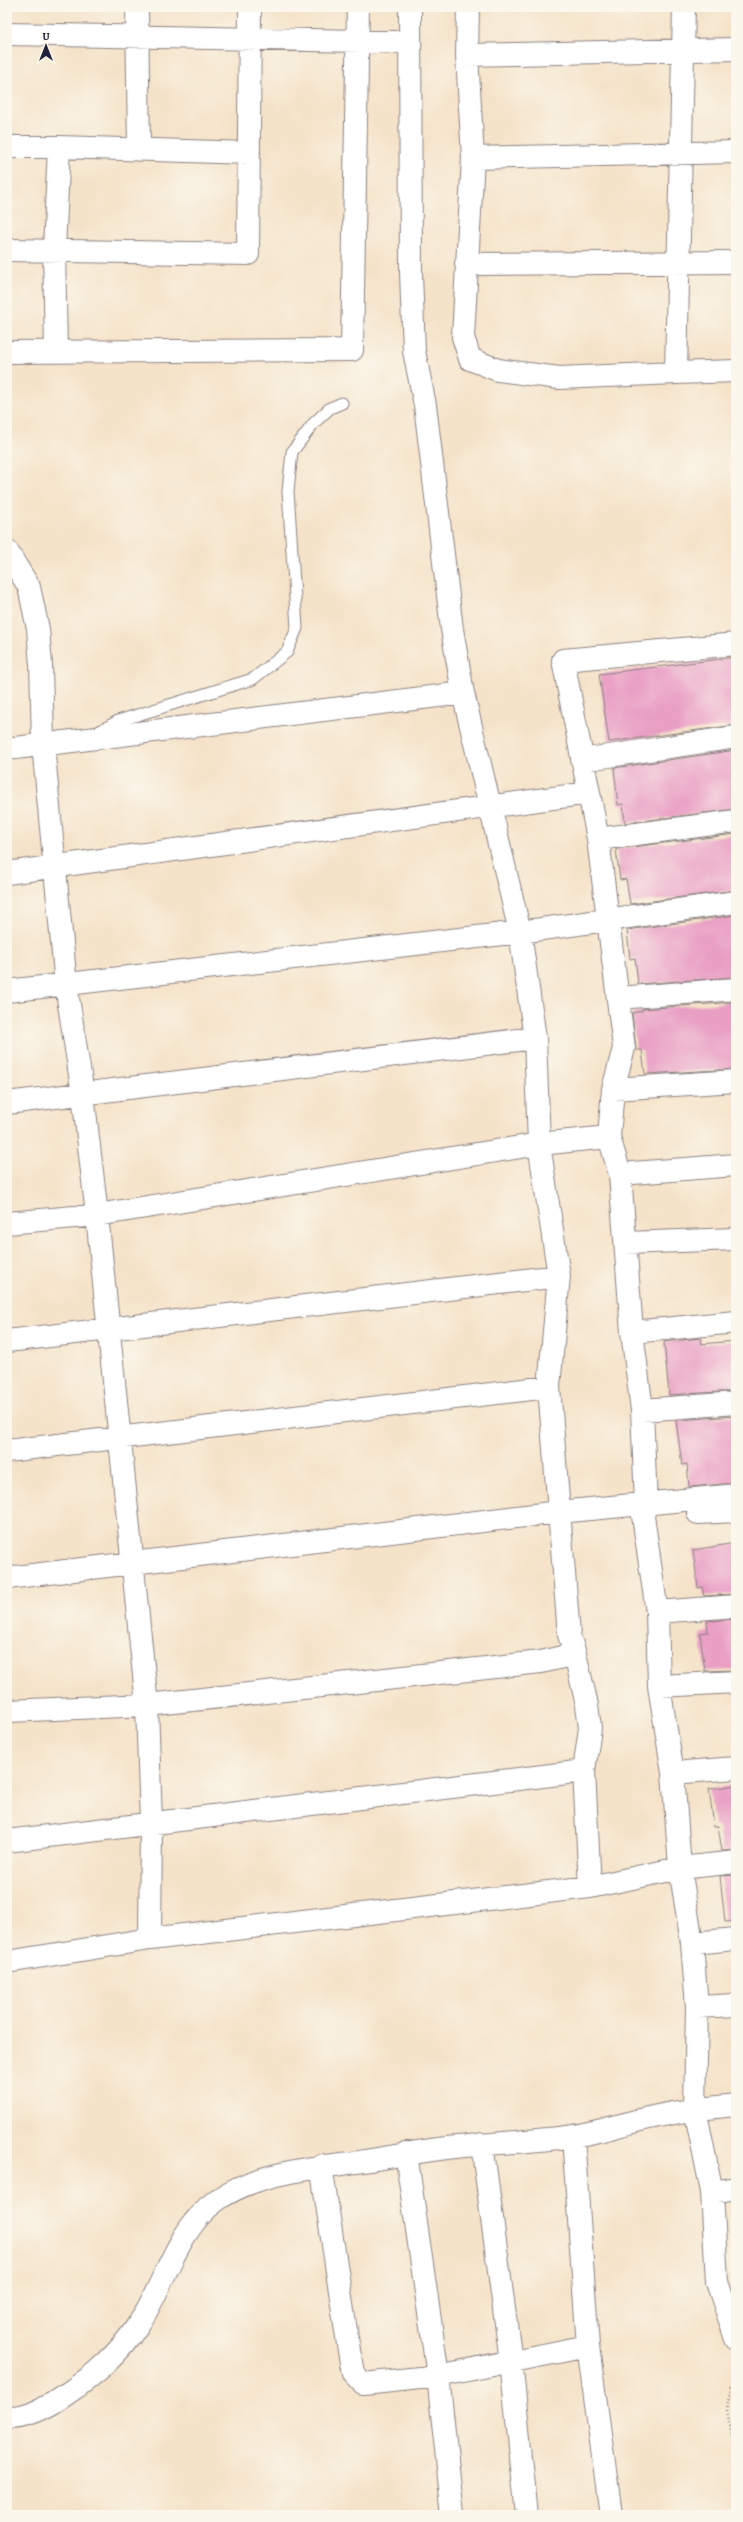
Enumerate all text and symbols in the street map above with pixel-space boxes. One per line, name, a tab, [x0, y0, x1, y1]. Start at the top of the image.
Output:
north arrow	[26, 26, 66, 66]
text: U	[42, 29, 50, 44]

